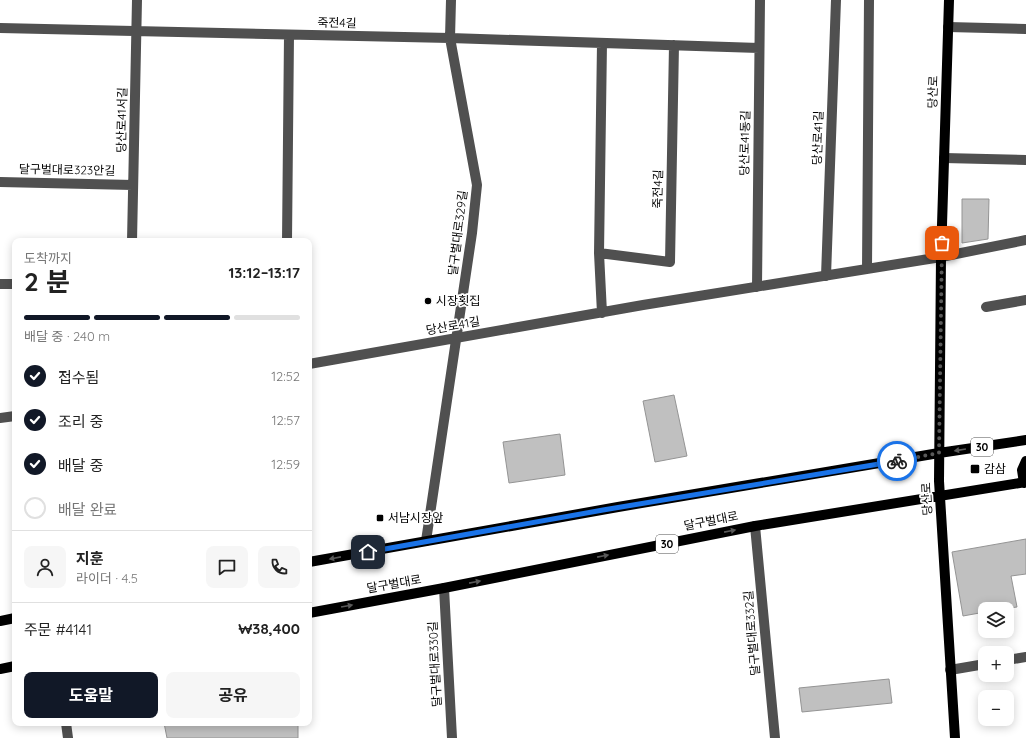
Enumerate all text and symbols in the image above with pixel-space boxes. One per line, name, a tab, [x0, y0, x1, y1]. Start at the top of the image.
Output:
street label: 죽전4길	[317, 15, 357, 30]
street label: 당산로	[924, 75, 941, 109]
street label: 당산로41서길	[113, 87, 130, 153]
street label: 당산로41동길	[736, 110, 753, 176]
street label: 당산로41길	[809, 110, 826, 166]
street label: 달구벌대로323안길	[19, 161, 115, 178]
street label: 죽전4길	[650, 169, 665, 209]
street label: 달구벌대로329길	[445, 189, 470, 276]
pin	[925, 226, 959, 260]
icon: bag	[931, 232, 953, 254]
text: 도착까지	[24, 250, 72, 266]
text: 13:12–13:17	[228, 263, 300, 282]
text: 2 분	[24, 265, 70, 298]
place label: 시장횟집	[436, 293, 480, 308]
marker: 시장횟집	[423, 296, 433, 306]
street label: 당산로41길	[425, 313, 481, 338]
text: 배달 중 · 240 m	[24, 328, 110, 344]
icon: check	[24, 365, 46, 387]
text: 접수됨	[58, 368, 99, 387]
text: 12:52	[271, 368, 300, 384]
icon: check	[24, 409, 46, 431]
text: 조리 중	[58, 412, 104, 431]
text: 12:57	[272, 412, 300, 428]
road number: 30	[971, 438, 993, 456]
courier	[877, 441, 917, 481]
one-way arrow	[954, 447, 966, 453]
icon: bike	[886, 450, 908, 472]
icon: check	[24, 453, 46, 475]
text: 배달 중	[58, 456, 104, 475]
text: 12:59	[271, 456, 300, 472]
place label: 감삼	[984, 461, 1006, 476]
marker: 감삼	[969, 463, 981, 475]
street label: 당산로	[918, 482, 935, 516]
text: 배달 완료	[58, 500, 117, 519]
street label: 달구벌대로	[682, 508, 739, 533]
place label: 서남시장앞	[388, 510, 443, 525]
marker: 서남시장앞	[375, 513, 385, 523]
one-way arrow	[724, 527, 736, 533]
pin	[351, 535, 385, 569]
road number: 30	[656, 535, 678, 553]
icon: home	[357, 541, 379, 563]
button: person	[24, 546, 66, 588]
button: chat	[206, 546, 248, 588]
button: phone	[258, 546, 300, 588]
text: 지훈	[76, 549, 104, 568]
one-way arrow	[597, 553, 609, 559]
one-way arrow	[329, 555, 341, 561]
text: 라이더 · 4.5	[76, 570, 138, 586]
street label: 달구벌대로	[365, 571, 422, 596]
one-way arrow	[469, 578, 481, 584]
street label: 달구벌대로332길	[740, 590, 763, 676]
one-way arrow	[341, 602, 353, 608]
map controls	[978, 602, 1014, 726]
button: layers	[978, 602, 1014, 638]
text: ₩38,400	[238, 619, 300, 638]
text: 주문 #4141	[24, 620, 92, 639]
street label: 달구벌대로330길	[425, 621, 444, 707]
button: +	[978, 646, 1014, 682]
button: 도움말	[24, 672, 158, 718]
button: 공유	[166, 672, 300, 718]
button: −	[978, 690, 1014, 726]

